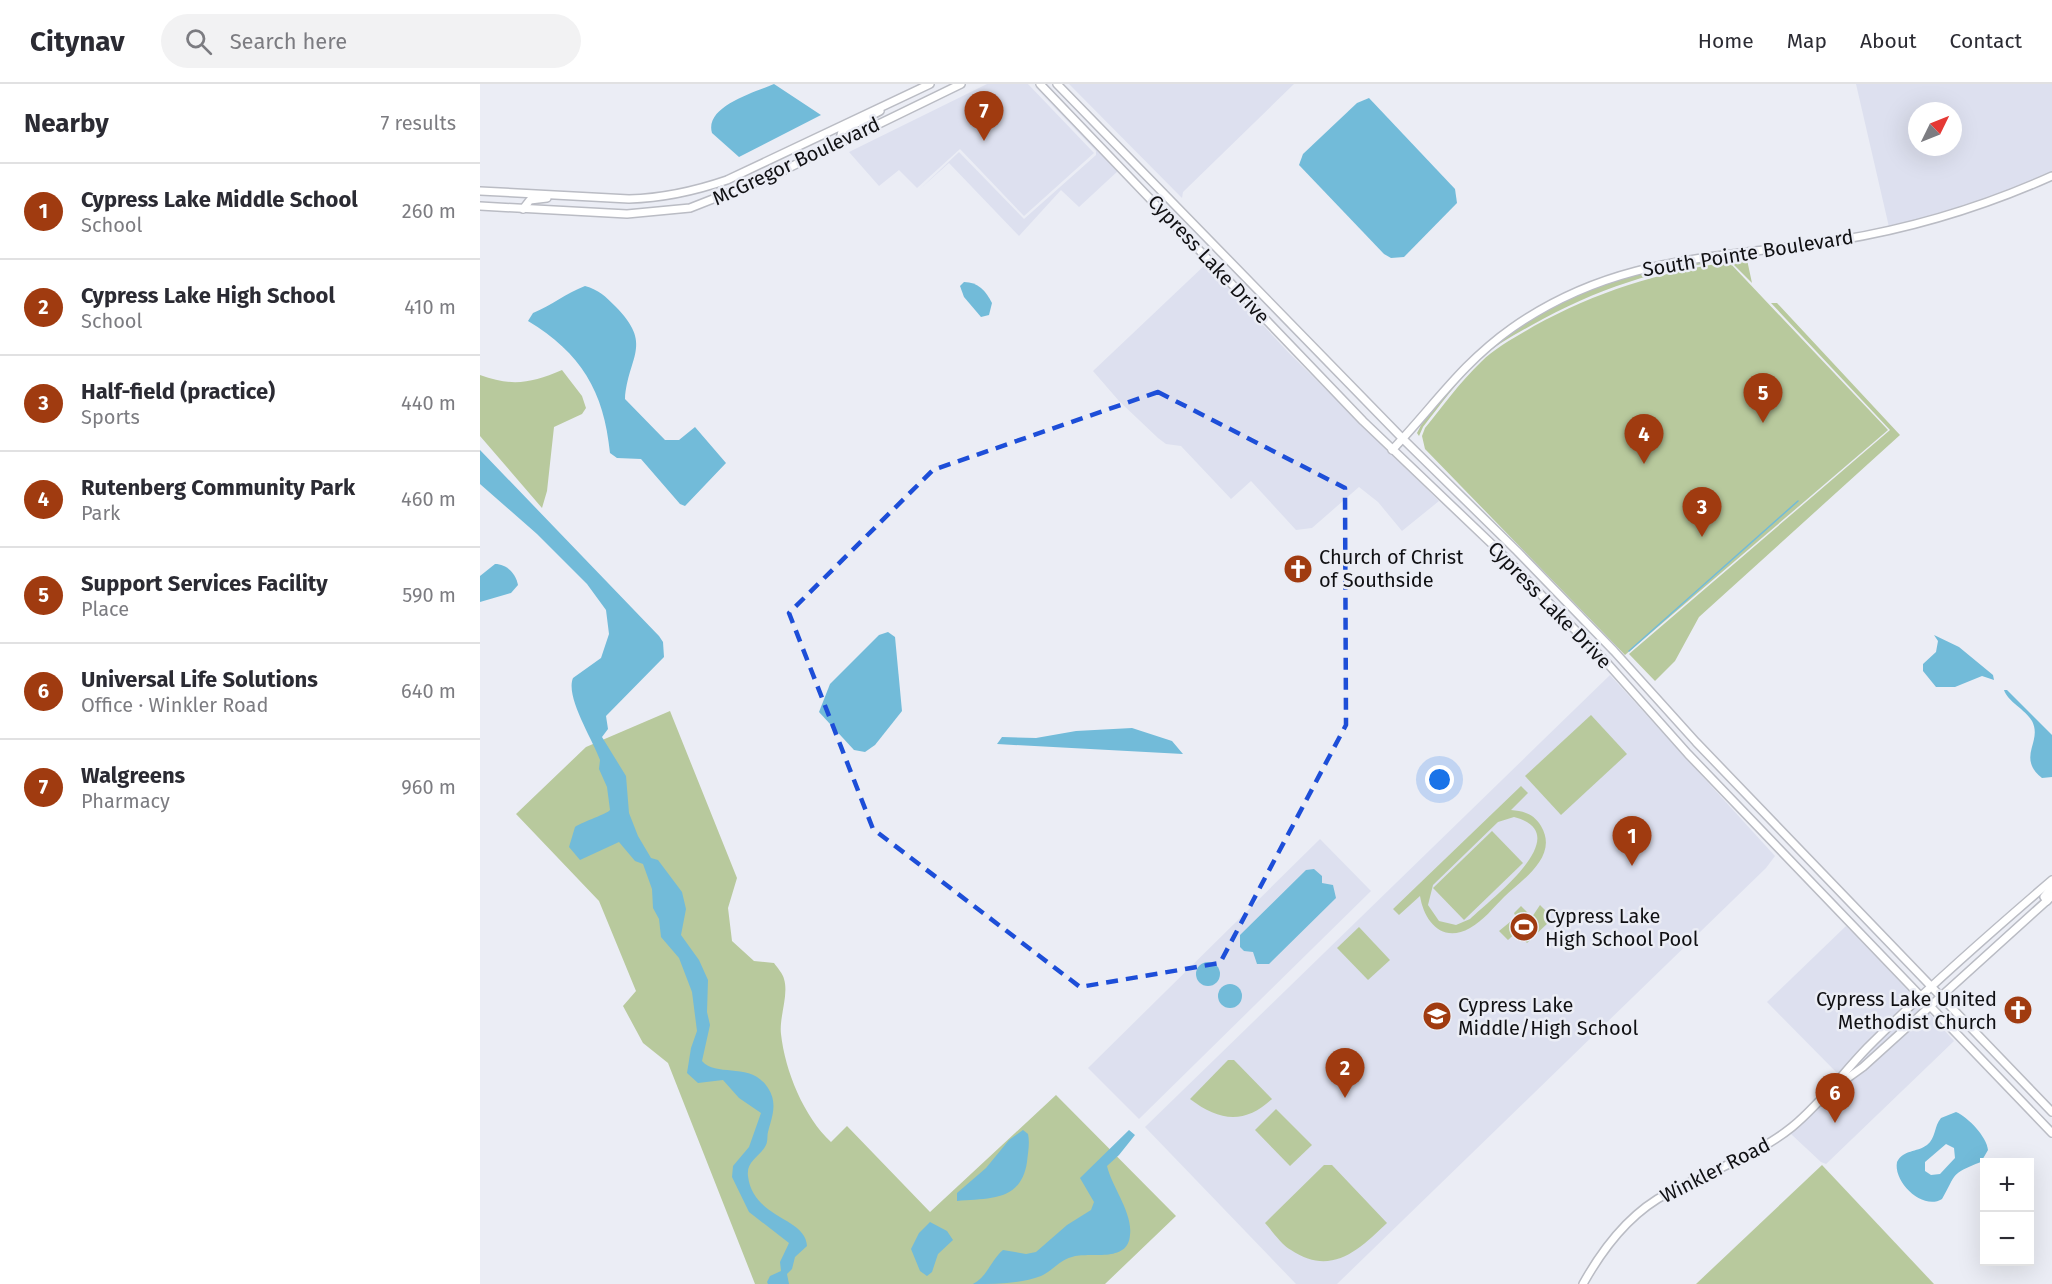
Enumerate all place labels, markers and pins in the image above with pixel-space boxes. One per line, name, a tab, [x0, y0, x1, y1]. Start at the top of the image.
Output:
pin: 7	[964, 92, 1004, 141]
pin: 5	[1744, 374, 1782, 423]
pin: 4	[1624, 414, 1664, 464]
pin: 3	[1682, 488, 1722, 537]
place label: Church of Christ of Southside	[1319, 545, 1464, 592]
church icon: Church of Christ of Southside	[1282, 553, 1314, 585]
pin: 1	[1612, 816, 1652, 866]
place label: Cypress Lake High School Pool	[1545, 904, 1699, 951]
sports icon: Cypress Lake High School Pool	[1508, 911, 1540, 943]
place label: Cypress Lake United Methodist Church	[1816, 987, 1997, 1034]
place label: Cypress Lake Middle/High School	[1458, 993, 1638, 1040]
church icon: Cypress Lake United Methodist Church	[2002, 994, 2034, 1026]
school or university icon: Cypress Lake Middle/High School	[1421, 1000, 1453, 1032]
pin: 2	[1326, 1048, 1364, 1098]
pin: 6	[1816, 1074, 1854, 1123]

